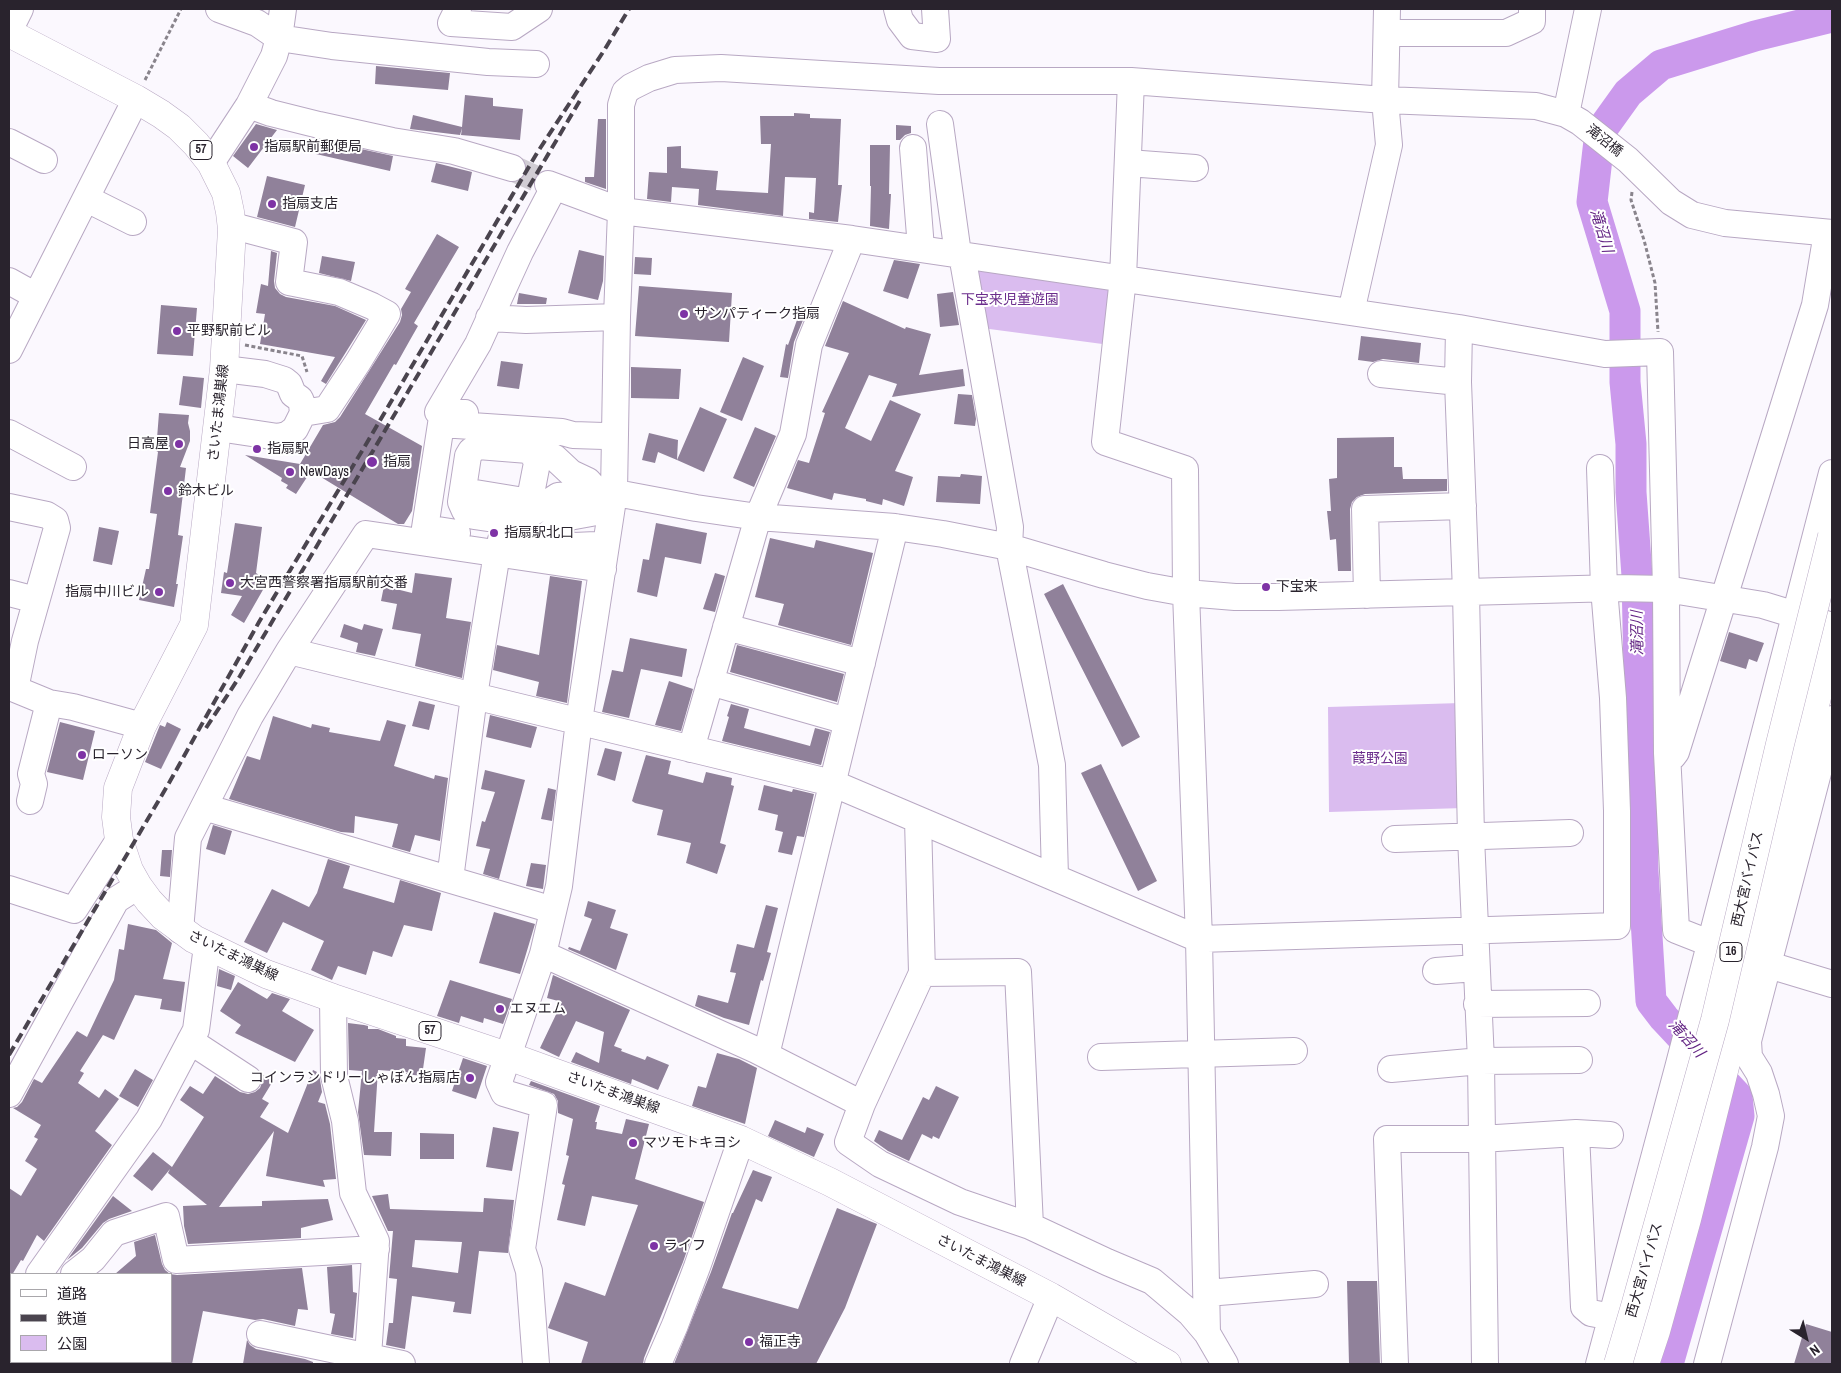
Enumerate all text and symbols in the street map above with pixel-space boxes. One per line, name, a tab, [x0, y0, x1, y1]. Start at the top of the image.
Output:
street label: 滝沼橋	[1582, 121, 1626, 161]
place label: 指扇駅前郵便局	[264, 139, 362, 155]
road number: 57	[190, 140, 212, 160]
marker: 指扇駅前郵便局	[248, 141, 260, 153]
place label: 指扇支店	[282, 196, 338, 212]
marker: 指扇支店	[266, 198, 278, 210]
water label: 滝沼川	[1586, 207, 1616, 255]
park label: 下宝来児童遊園	[961, 292, 1059, 308]
place label: サンパティーク指扇	[694, 306, 820, 322]
marker: サンパティーク指扇	[678, 308, 690, 320]
place label: 平野駅前ビル	[187, 323, 271, 339]
marker: 平野駅前ビル	[171, 325, 183, 337]
street label: さいたま鴻巣線	[206, 363, 232, 463]
place label: 日高屋	[127, 436, 169, 452]
marker: 日高屋	[173, 438, 185, 450]
place label: 指扇駅	[267, 441, 309, 457]
marker: 指扇駅	[251, 443, 263, 455]
place label: 指扇	[383, 454, 411, 470]
marker: 指扇	[365, 455, 379, 469]
place label: NewDays	[300, 464, 349, 480]
marker: NewDays	[284, 466, 296, 478]
place label: 鈴木ビル	[178, 483, 234, 499]
marker: 鈴木ビル	[162, 485, 174, 497]
place label: 指扇駅北口	[504, 525, 574, 541]
marker: 指扇駅北口	[488, 527, 500, 539]
place label: 大宮西警察署指扇駅前交番	[240, 575, 408, 591]
marker: 大宮西警察署指扇駅前交番	[224, 577, 236, 589]
place label: 下宝来	[1276, 579, 1318, 595]
marker: 下宝来	[1260, 581, 1272, 593]
place label: 指扇中川ビル	[65, 584, 149, 600]
marker: 指扇中川ビル	[153, 586, 165, 598]
water label: 滝沼川	[1629, 610, 1647, 656]
place label: ローソン	[92, 747, 148, 763]
marker: ローソン	[76, 749, 88, 761]
park label: 葭野公園	[1352, 751, 1408, 767]
street label: 西大宮バイパス	[1729, 829, 1767, 929]
street label: さいたま鴻巣線	[185, 927, 281, 985]
road number: 16	[1720, 942, 1742, 962]
place label: エヌエム	[510, 1001, 566, 1017]
marker: エヌエム	[494, 1003, 506, 1015]
water label: 滝沼川	[1664, 1016, 1708, 1062]
road number: 57	[419, 1021, 441, 1040]
street label: さいたま鴻巣線	[564, 1068, 662, 1118]
place label: コインランドリーしゃぼん指扇店	[250, 1070, 460, 1086]
marker: コインランドリーしゃぼん指扇店	[464, 1072, 476, 1084]
place label: マツモトキヨシ	[643, 1135, 741, 1151]
marker: マツモトキヨシ	[627, 1137, 639, 1149]
street label: 西大宮バイパス	[1623, 1221, 1667, 1319]
street label: さいたま鴻巣線	[934, 1231, 1028, 1291]
place label: ライフ	[664, 1238, 706, 1254]
marker: ライフ	[648, 1240, 660, 1252]
legend	[10, 1273, 172, 1363]
text: 道路	[57, 1283, 87, 1304]
text: 鉄道	[57, 1308, 87, 1329]
north arrow	[1781, 1313, 1831, 1363]
text: 公園	[57, 1333, 87, 1354]
place label: 福正寺	[759, 1334, 801, 1350]
marker: 福正寺	[743, 1336, 755, 1348]
text: N	[1806, 1340, 1823, 1360]

